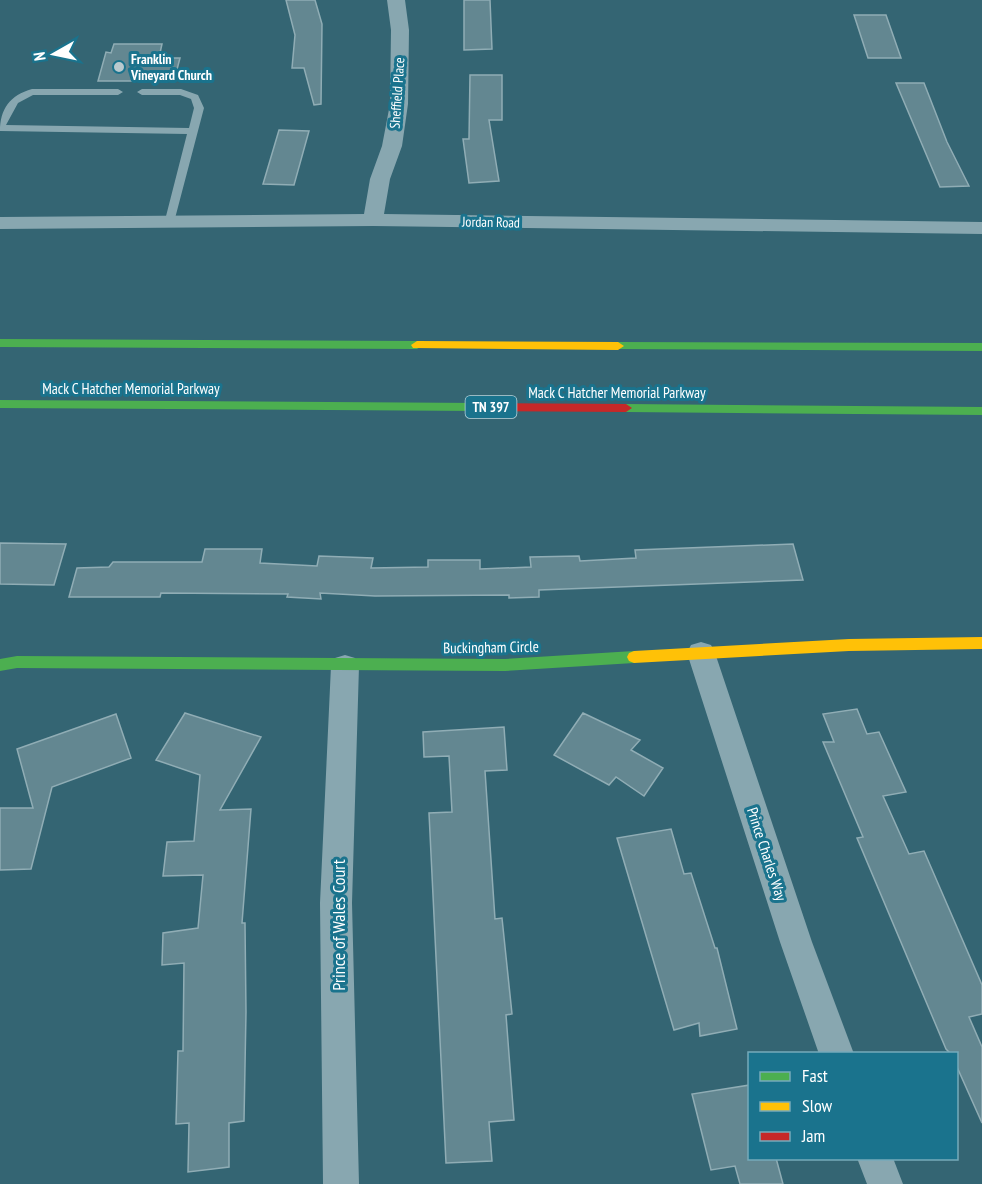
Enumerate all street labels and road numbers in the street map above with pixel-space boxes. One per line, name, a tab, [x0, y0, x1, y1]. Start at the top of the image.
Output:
street label: Sheffield Place	[386, 57, 408, 129]
street label: Jordan Road	[461, 212, 520, 232]
street label: Mack C Hatcher Memorial Parkway	[42, 379, 220, 398]
street label: Mack C Hatcher Memorial Parkway	[528, 383, 706, 402]
road number: TN 397	[466, 396, 516, 418]
street label: Buckingham Circle	[443, 637, 539, 657]
street label: Prince Charles Way	[743, 805, 791, 904]
street label: Prince of Wales Court	[327, 859, 350, 991]

